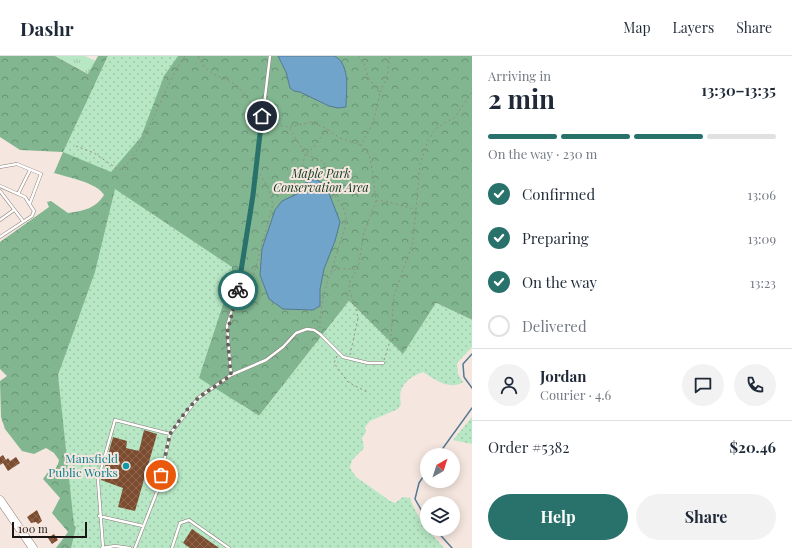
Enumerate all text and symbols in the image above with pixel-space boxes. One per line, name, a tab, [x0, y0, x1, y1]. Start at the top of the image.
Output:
text: Dashr	[20, 15, 74, 41]
text: Map	[623, 18, 651, 37]
text: Layers	[673, 18, 714, 37]
text: Share	[736, 18, 772, 37]
text: Arriving in	[488, 67, 551, 84]
text: 13:30–13:35	[701, 80, 776, 100]
text: 2 min	[488, 81, 555, 116]
pin	[245, 99, 279, 133]
icon: home	[251, 105, 273, 127]
text: On the way · 230 m	[488, 145, 597, 162]
park label: Maple Park Conservation Area	[273, 165, 369, 195]
icon: check	[488, 183, 510, 205]
text: Confirmed	[522, 184, 595, 204]
text: 13:06	[748, 186, 776, 203]
icon: check	[488, 227, 510, 249]
text: Preparing	[522, 228, 589, 248]
text: 13:09	[748, 230, 776, 247]
courier	[218, 270, 258, 310]
icon: check	[488, 271, 510, 293]
text: On the way	[522, 272, 597, 292]
text: 13:23	[750, 274, 776, 291]
icon: bike	[227, 279, 249, 301]
text: Delivered	[522, 316, 587, 336]
button: person	[488, 364, 530, 406]
button: chat	[682, 364, 724, 406]
button: phone	[734, 364, 776, 406]
text: Jordan	[540, 366, 586, 386]
text: Courier · 4.6	[540, 386, 611, 403]
text: Order #5382	[488, 437, 569, 457]
text: $20.46	[729, 437, 776, 457]
north arrow	[420, 448, 460, 488]
map controls	[420, 448, 460, 536]
place label: Mansfield Public Works	[48, 450, 118, 480]
pin	[144, 458, 178, 492]
marker: Mansfield Public Works	[121, 461, 131, 471]
icon: bag	[150, 464, 172, 486]
button: Help	[488, 494, 628, 540]
button: Share	[636, 494, 776, 540]
button: layers	[420, 496, 460, 536]
scale bar	[12, 520, 87, 539]
text: 100 m	[18, 521, 48, 536]

